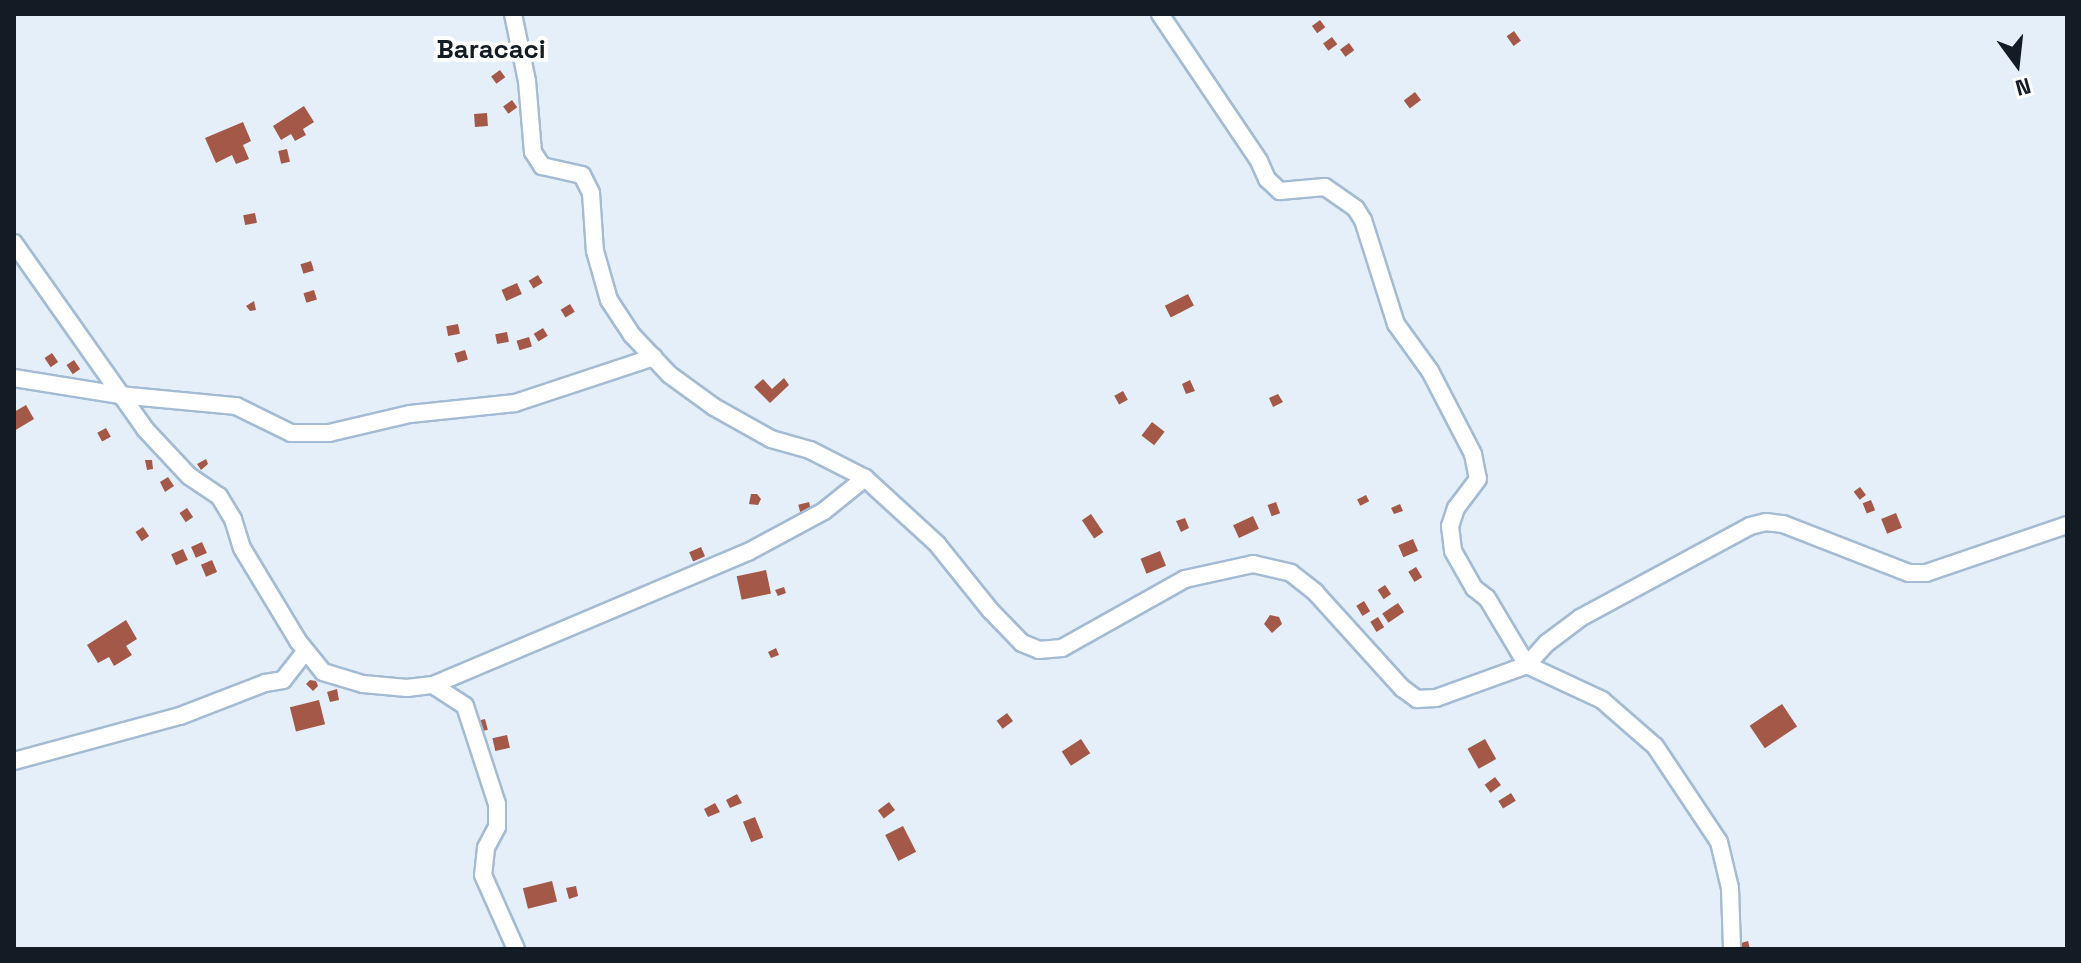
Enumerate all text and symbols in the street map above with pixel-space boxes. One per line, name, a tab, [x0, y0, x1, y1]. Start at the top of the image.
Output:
north arrow	[1977, 24, 2057, 104]
district label: Baracaci	[436, 34, 546, 66]
text: N	[2012, 72, 2034, 103]

